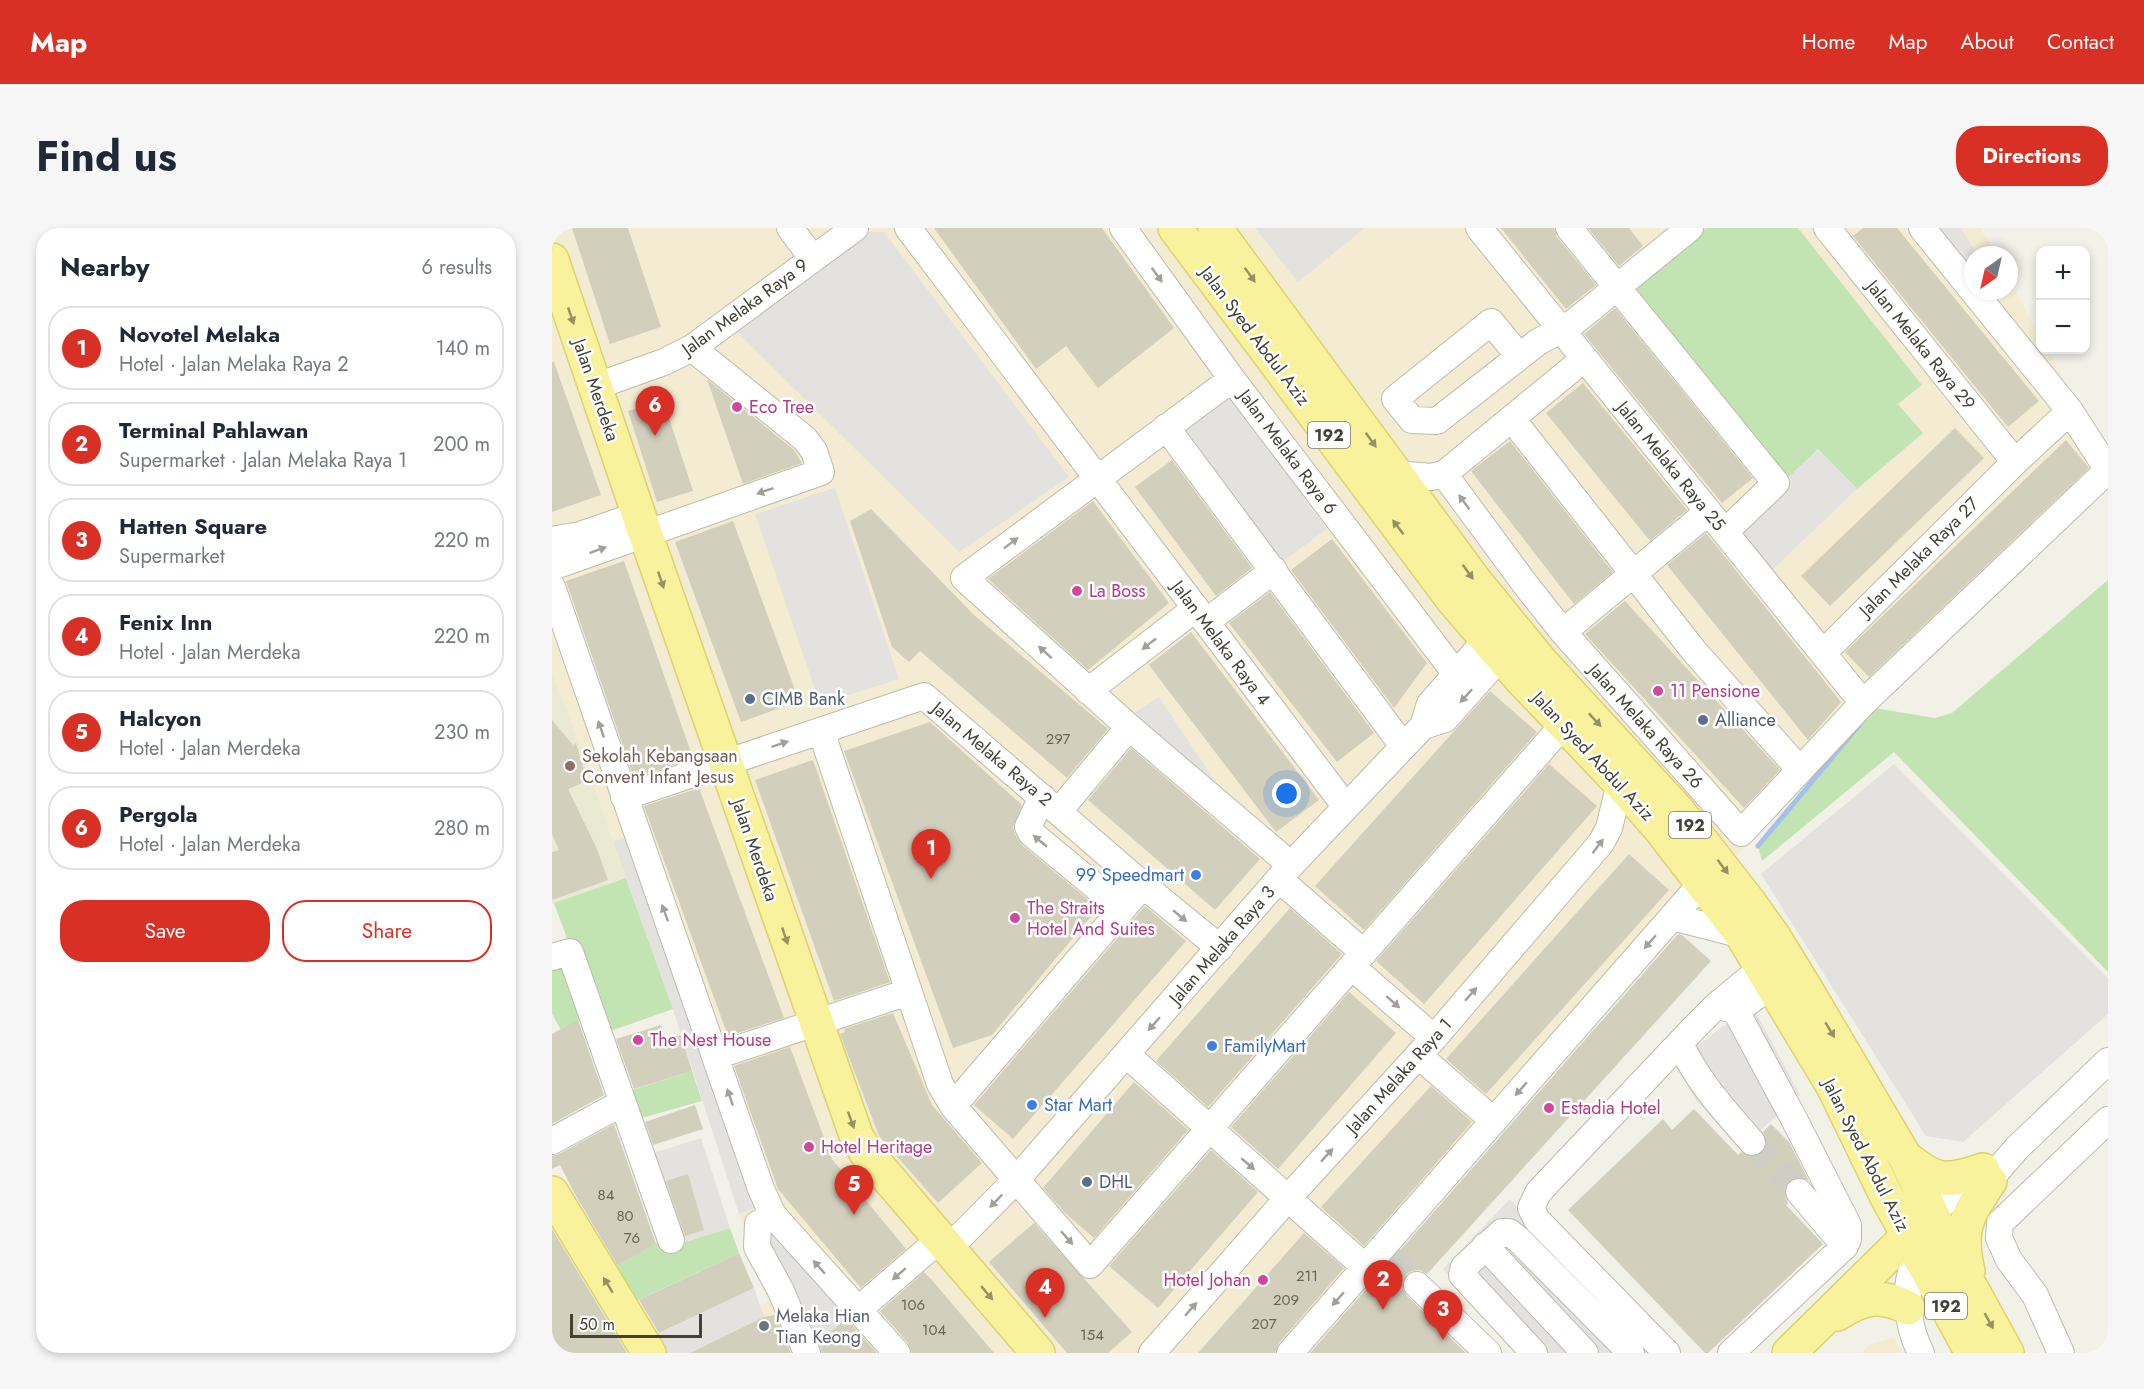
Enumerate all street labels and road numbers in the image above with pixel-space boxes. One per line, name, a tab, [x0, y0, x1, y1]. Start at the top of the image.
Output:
street label: Jalan Melaka Raya 9	[675, 252, 813, 363]
street label: Jalan Syed Abdul Aziz	[1193, 259, 1317, 412]
street label: Jalan Melaka Raya 29	[1859, 273, 1982, 416]
street label: Jalan Merdeka	[566, 333, 626, 445]
street label: Jalan Melaka Raya 6	[1231, 383, 1344, 520]
street label: Jalan Melaka Raya 25	[1609, 394, 1732, 536]
road number: 192	[1308, 422, 1350, 448]
street label: Jalan Melaka Raya 27	[1852, 491, 1985, 624]
street label: Jalan Melaka Raya 4	[1164, 574, 1277, 711]
street label: Jalan Melaka Raya 26	[1581, 656, 1709, 794]
street label: Jalan Syed Abdul Aziz	[1525, 684, 1660, 827]
street label: Jalan Melaka Raya 2	[925, 695, 1058, 812]
street label: Jalan Merdeka	[725, 793, 785, 905]
road number: 192	[1669, 812, 1711, 838]
street label: Jalan Melaka Raya 3	[1162, 880, 1281, 1012]
street label: Jalan Melaka Raya 1	[1338, 1012, 1458, 1141]
street label: Jalan Syed Abdul Aziz	[1815, 1072, 1916, 1237]
road number: 192	[1925, 1293, 1967, 1319]

